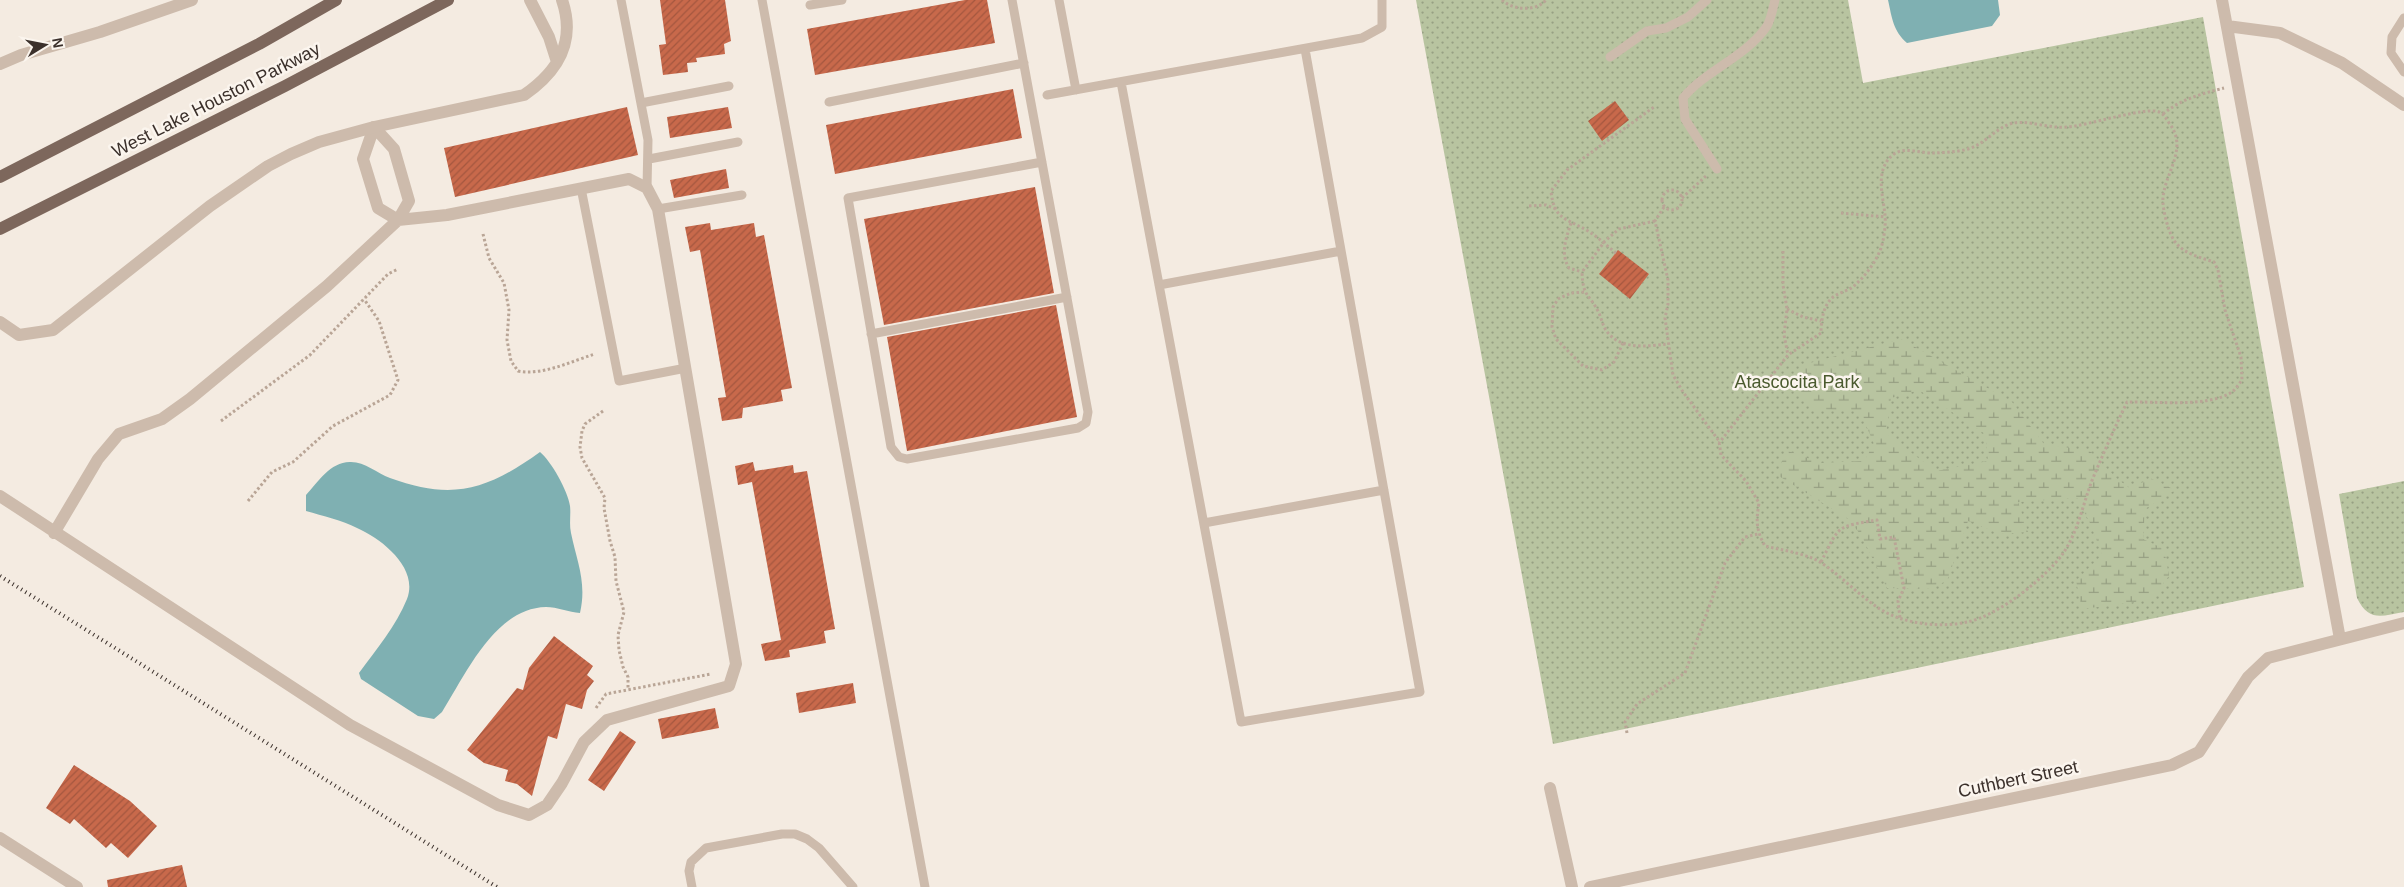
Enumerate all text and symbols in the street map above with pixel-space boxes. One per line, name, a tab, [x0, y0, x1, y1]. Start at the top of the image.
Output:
north arrow	[20, 20, 70, 70]
text: N	[49, 36, 67, 49]
street label: West Lake Houston Parkway	[109, 39, 323, 161]
park label: Atascocita Park	[1734, 372, 1861, 392]
street label: Cuthbert Street	[1956, 757, 2080, 801]

